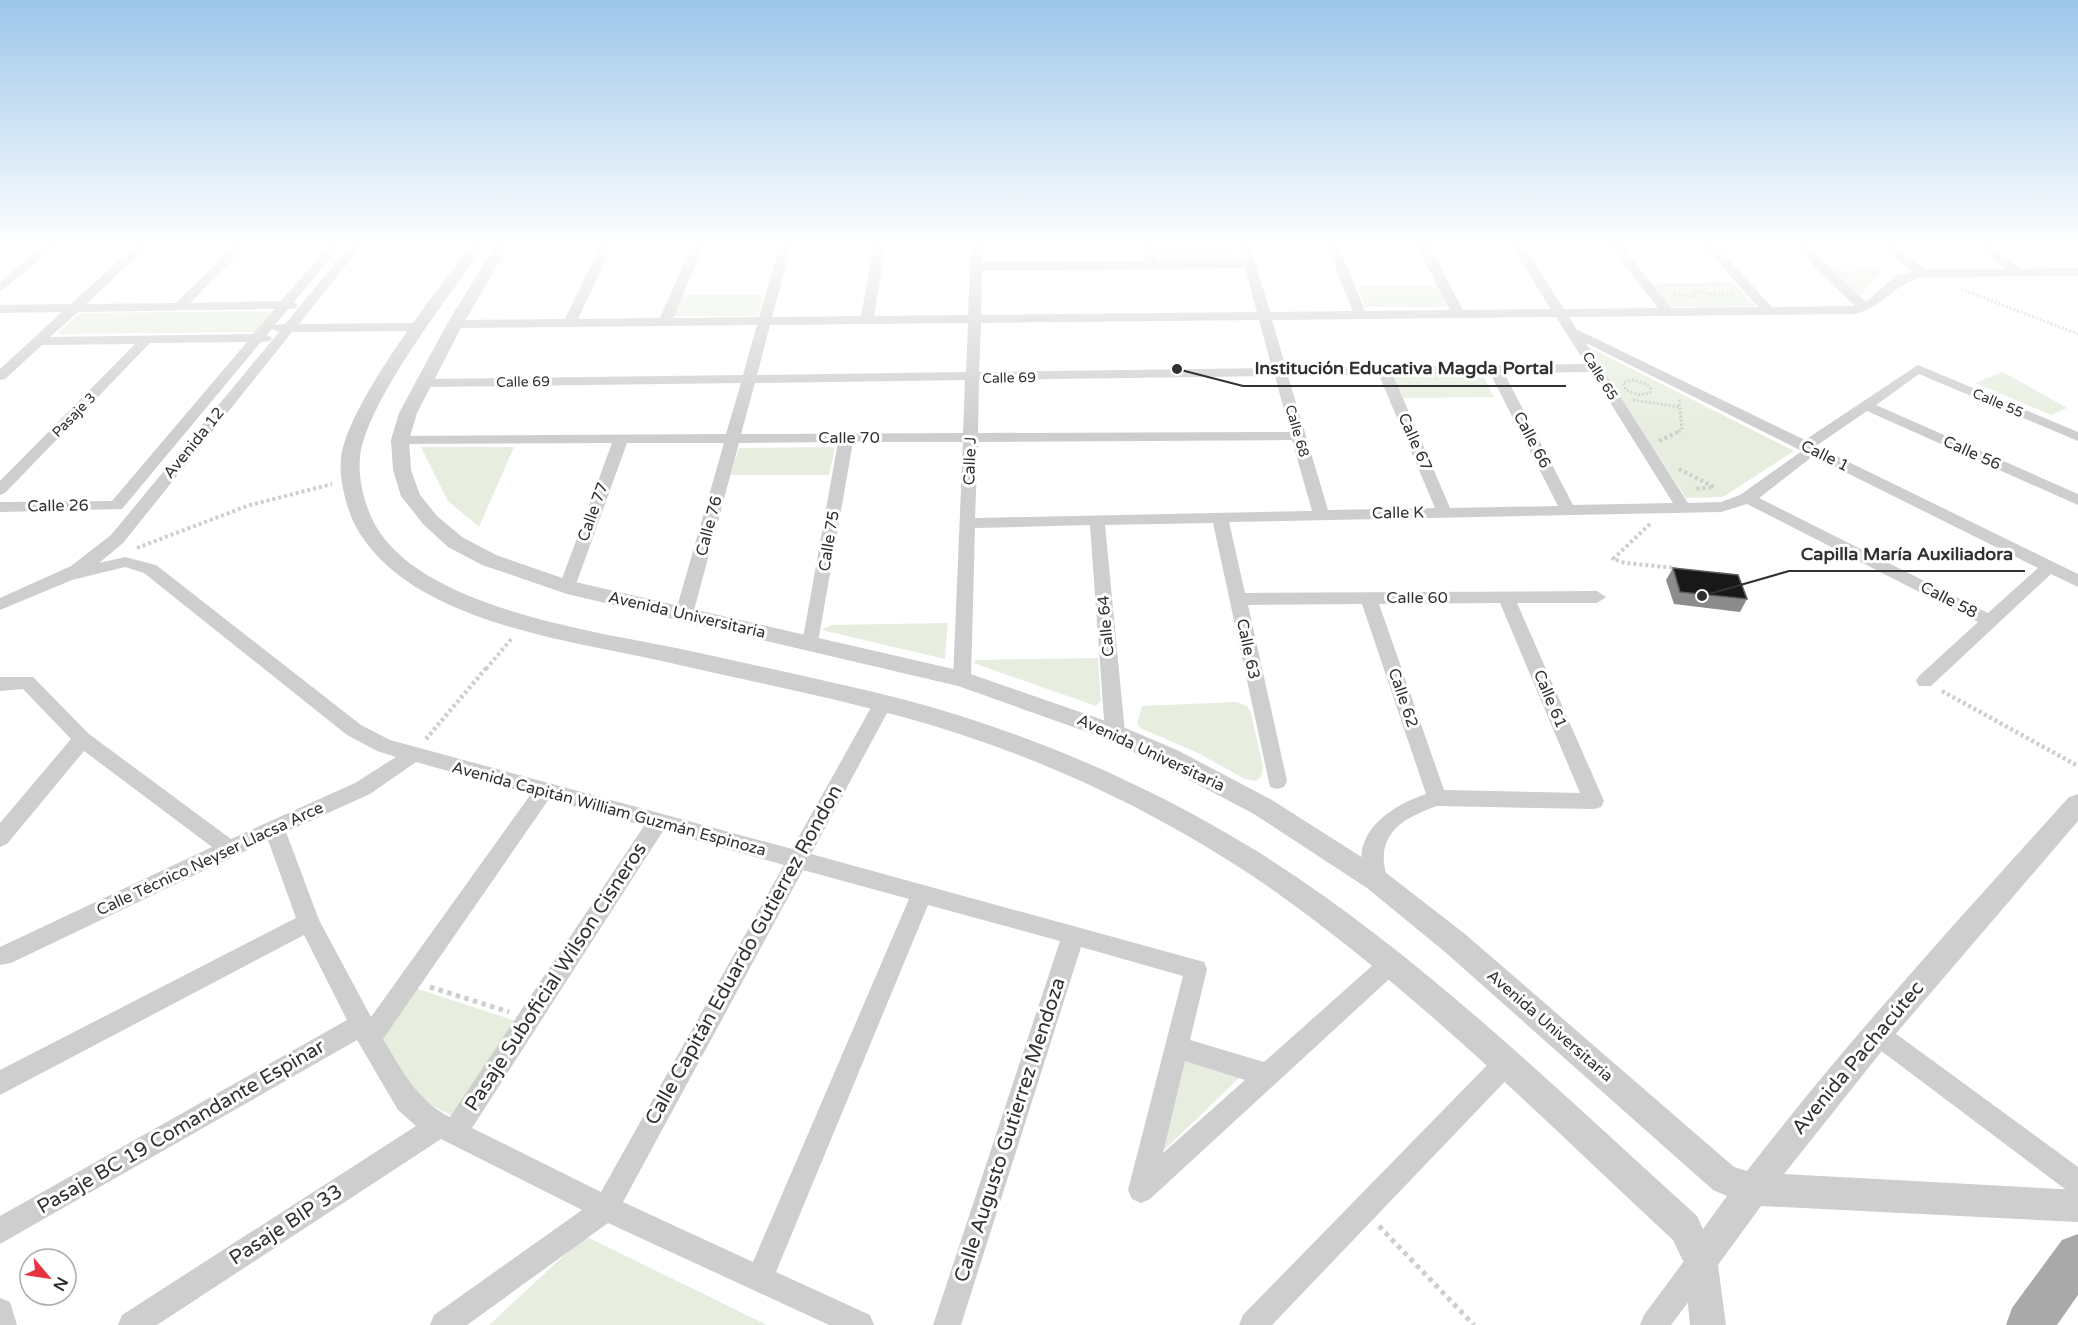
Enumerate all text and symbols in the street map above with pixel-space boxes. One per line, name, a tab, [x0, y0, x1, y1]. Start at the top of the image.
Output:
street label: Calle 65	[1579, 349, 1621, 403]
callout: Institución Educativa Magda Portal	[1243, 350, 1566, 386]
text: Institución Educativa Magda Portal	[1254, 357, 1554, 379]
street label: Calle 69	[982, 369, 1036, 387]
street label: Calle 69	[496, 373, 550, 391]
street label: Calle 55	[1970, 385, 2026, 421]
street label: Pasaje 3	[49, 389, 99, 441]
street label: Avenida 12	[159, 403, 229, 483]
street label: Calle 68	[1281, 403, 1313, 459]
street label: Calle 66	[1509, 408, 1555, 472]
street label: Calle 67	[1393, 410, 1437, 474]
street label: Calle 70	[818, 428, 880, 448]
street label: Calle 56	[1940, 431, 2004, 475]
street label: Calle J	[959, 436, 981, 486]
street label: Calle 1	[1798, 436, 1852, 476]
street label: Calle 77	[573, 480, 613, 544]
street label: Calle 76	[691, 494, 727, 558]
street label: Calle 26	[27, 495, 89, 517]
street label: Calle K	[1372, 503, 1424, 523]
street label: Calle 75	[814, 509, 844, 573]
callout: Capilla María Auxiliadora	[1789, 535, 2025, 571]
text: Capilla María Auxiliadora	[1801, 543, 2013, 565]
street label: Calle 58	[1917, 577, 1981, 623]
street label: Avenida Universitaria	[606, 587, 768, 643]
street label: Calle 60	[1386, 588, 1448, 608]
street label: Calle 64	[1093, 595, 1119, 657]
street label: Calle 63	[1232, 617, 1264, 681]
street label: Calle 62	[1384, 666, 1422, 730]
street label: Calle 61	[1529, 667, 1571, 731]
street label: Avenida Universitaria	[1074, 710, 1228, 796]
street label: Avenida Capitán William Guzmán Espinoza	[450, 757, 768, 861]
street label: Calle Capitán Eduardo Gutierrez Rondon	[640, 781, 848, 1129]
street label: Calle Técnico Neyser Llacsa Arce	[94, 798, 326, 920]
street label: Pasaje Suboficial Wilson Cisneros	[460, 838, 652, 1116]
street label: Avenida Universitaria	[1483, 966, 1617, 1086]
street label: Calle Augusto Gutierrez Mendoza	[949, 975, 1071, 1285]
street label: Avenida Pachacútec	[1787, 976, 1929, 1140]
street label: Pasaje BC 19 Comandante Espinar	[33, 1034, 329, 1219]
street label: Pasaje BIP 33	[225, 1180, 347, 1270]
north arrow	[18, 1247, 78, 1307]
text: N	[48, 1273, 72, 1294]

